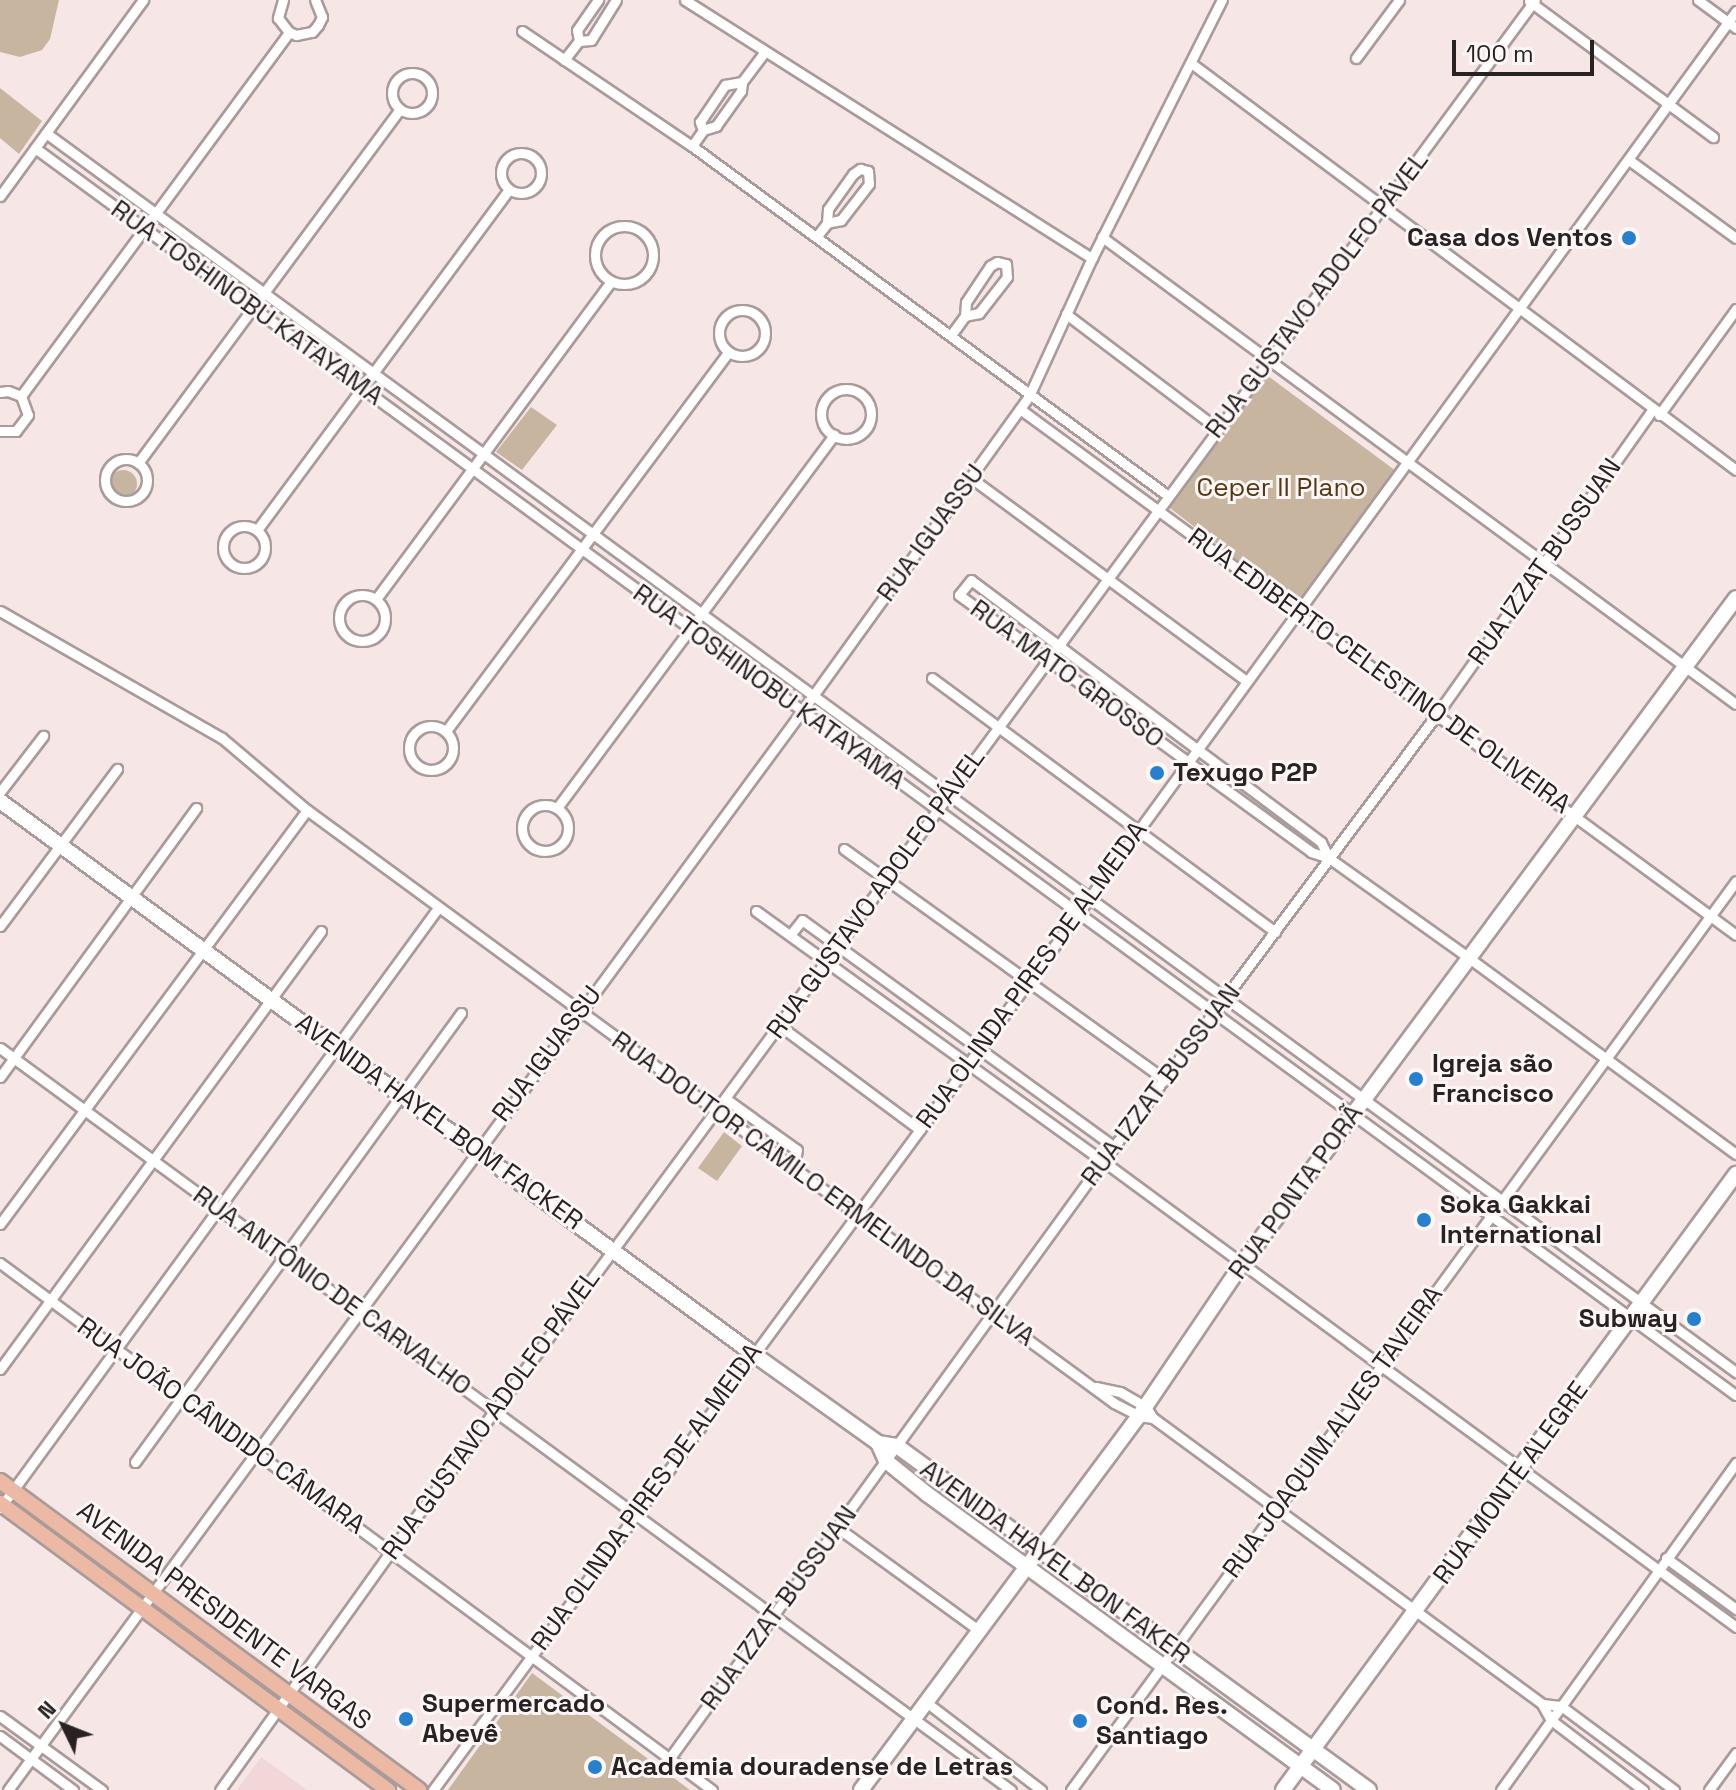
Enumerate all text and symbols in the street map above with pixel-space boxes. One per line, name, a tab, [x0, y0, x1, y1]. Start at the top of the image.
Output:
scale bar	[1456, 24, 1598, 74]
text: 100 m	[1466, 38, 1534, 69]
street label: RUA GUSTAVO ADOLFO PÁVEL	[1199, 145, 1435, 445]
street label: RUA TOSHINOBU KATAYAMA	[104, 193, 390, 413]
place label: Casa dos Ventos	[1407, 222, 1613, 254]
marker: Casa dos Ventos	[1620, 229, 1638, 247]
street label: RUA IZZAT BUSSUAN	[1462, 452, 1628, 672]
street label: RUA IGUASSU	[871, 458, 991, 608]
park label: Ceper II Plano	[1196, 472, 1366, 504]
street label: RUA EDIBERTO CELESTINO DE OLIVEIRA	[1181, 521, 1577, 821]
street label: RUA TOSHINOBU KATAYAMA	[626, 577, 912, 797]
street label: RUA MATO GROSSO	[964, 593, 1170, 755]
street label: RUA GUSTAVO ADOLFO PÁVEL	[760, 743, 992, 1045]
place label: Texugo P2P	[1173, 757, 1317, 789]
marker: Texugo P2P	[1148, 764, 1166, 782]
street label: RUA OLINDA PIRES DE ALMEIDA	[910, 815, 1154, 1135]
street label: RUA IZZAT BUSSUAN	[1074, 977, 1248, 1193]
street label: RUA IGUASSU	[486, 980, 608, 1128]
street label: AVENIDA HAYEL BOM FACKER	[289, 1007, 589, 1237]
street label: RUA DOUTOR CAMILO ERMELINDO DA SILVA	[605, 1025, 1041, 1353]
place label: Igreja são Francisco	[1432, 1048, 1554, 1110]
marker: Igreja são Francisco	[1407, 1070, 1425, 1088]
street label: RUA PONTA PORÃ	[1222, 1098, 1370, 1286]
street label: RUA ANTÔNIO DE CARVALHO	[187, 1179, 477, 1403]
place label: Soka Gakkai International	[1440, 1189, 1602, 1250]
marker: Soka Gakkai International	[1415, 1211, 1433, 1229]
street label: RUA GUSTAVO ADOLFO PÁVEL	[375, 1264, 607, 1566]
street label: RUA JOAQUIM ALVES TAVEIRA	[1216, 1279, 1450, 1585]
place label: Subway	[1579, 1303, 1678, 1335]
marker: Subway	[1685, 1310, 1703, 1328]
street label: RUA JOÃO CÂNDIDO CÂMARA	[71, 1311, 371, 1541]
street label: RUA OLINDA PIRES DE ALMEIDA	[525, 1337, 769, 1657]
street label: RUA MONTE ALEGRE	[1427, 1375, 1595, 1591]
street label: AVENIDA HAYEL BON FAKER	[914, 1453, 1196, 1671]
street label: AVENIDA PRESIDENTE VARGAS	[70, 1495, 378, 1737]
street label: RUA IZZAT BUSSUAN	[694, 1499, 864, 1717]
north arrow	[24, 1686, 104, 1766]
place label: Supermercado Abevê	[422, 1688, 605, 1750]
place label: Cond. Res. Santiago	[1096, 1690, 1228, 1752]
text: N	[31, 1695, 62, 1725]
marker: Supermercado Abevê	[397, 1710, 415, 1728]
marker: Cond. Res. Santiago	[1071, 1712, 1089, 1730]
place label: Academia douradense de Letras	[611, 1751, 1013, 1783]
marker: Academia douradense de Letras	[586, 1758, 604, 1776]

